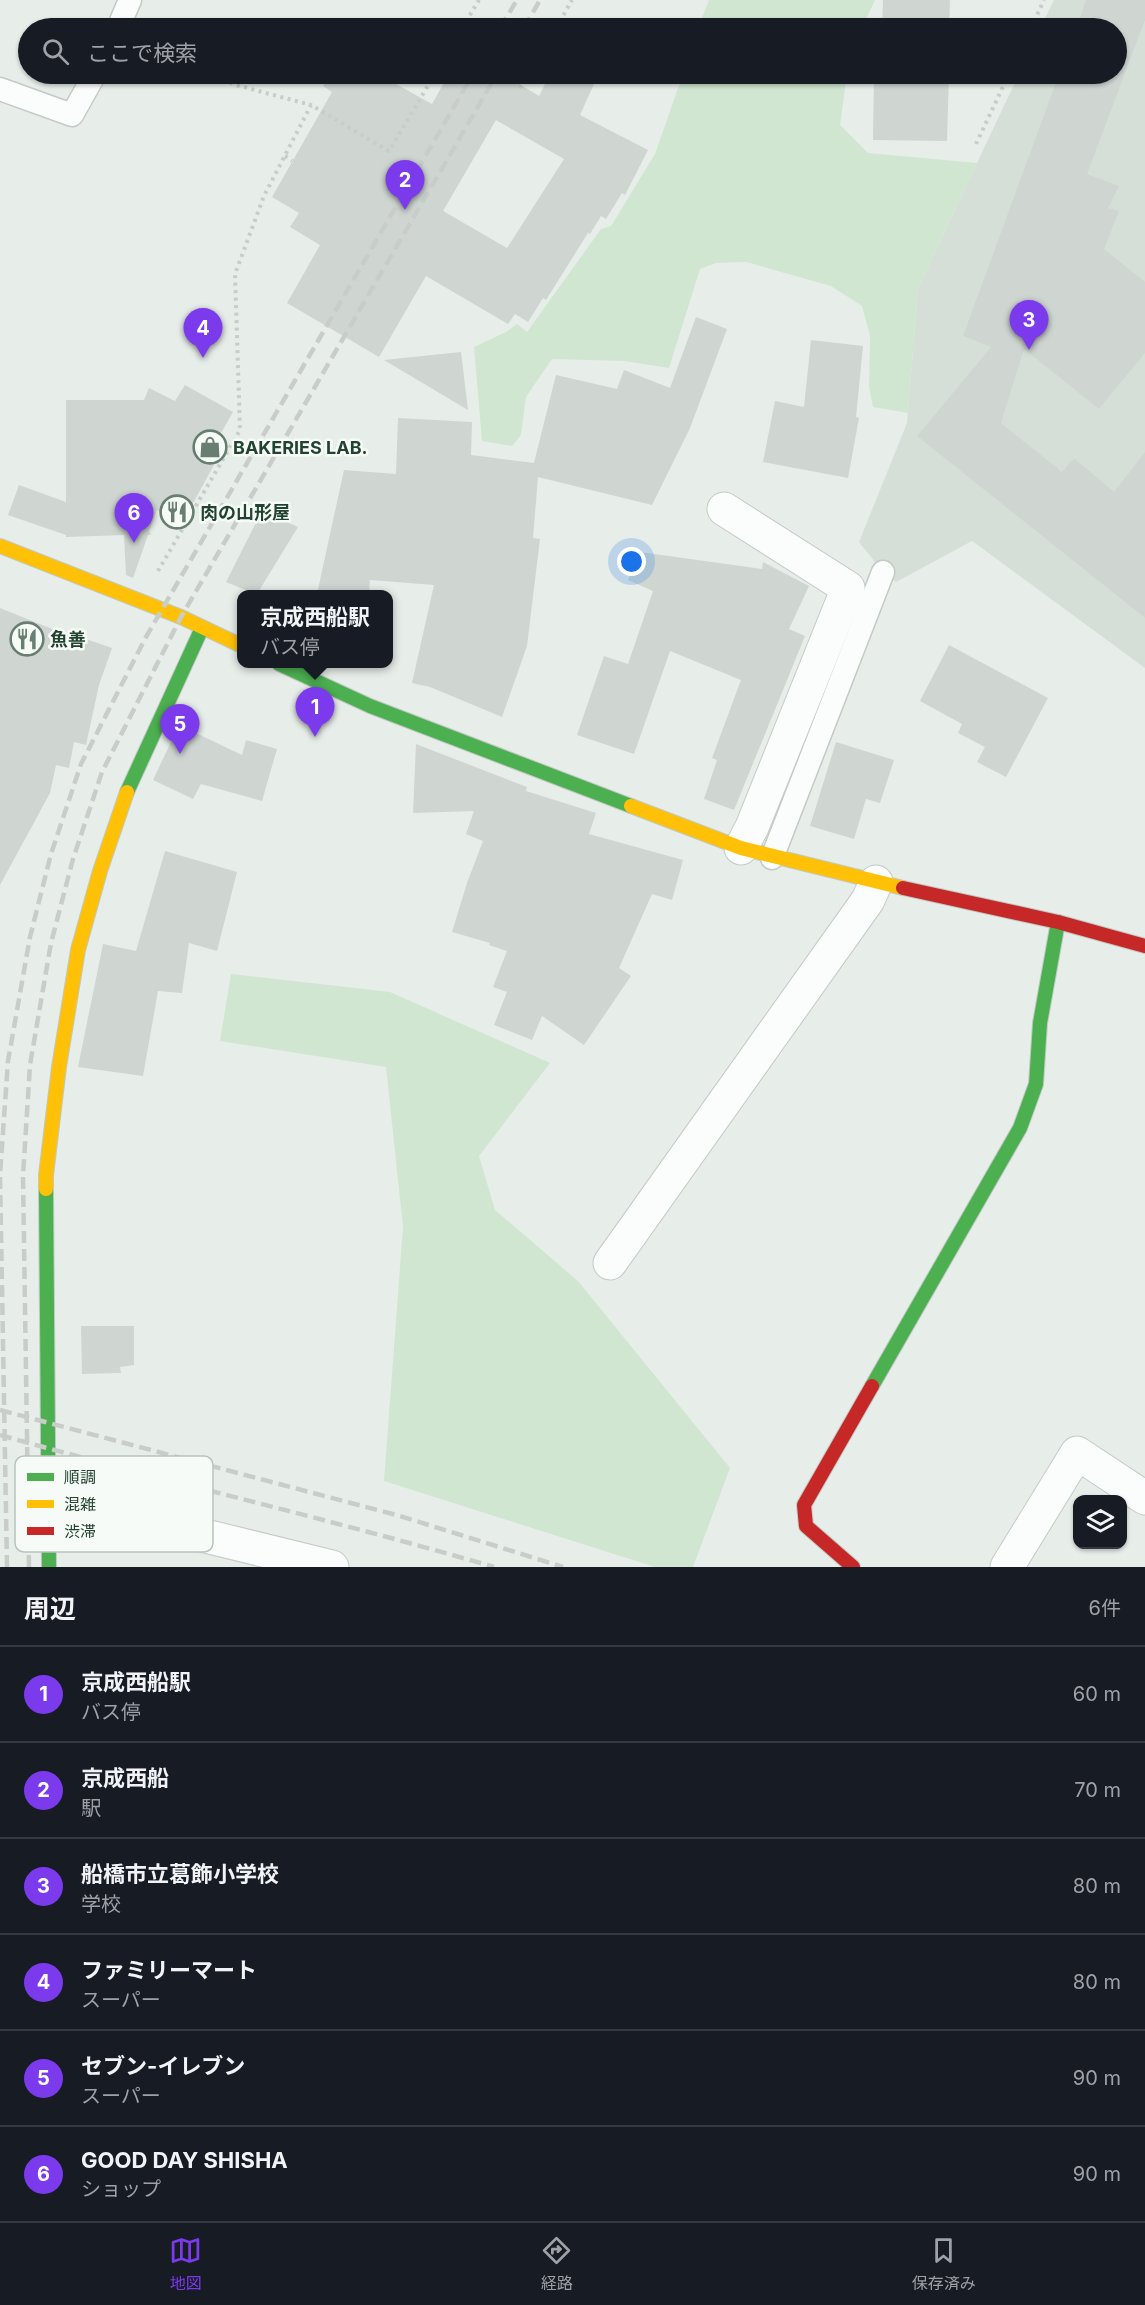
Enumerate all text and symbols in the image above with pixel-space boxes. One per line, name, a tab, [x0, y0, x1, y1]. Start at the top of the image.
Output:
search box	[18, 18, 1127, 84]
icon: search	[39, 35, 72, 68]
text: ここで検索	[87, 40, 197, 66]
pin: 2	[386, 160, 424, 210]
pin: 3	[1010, 300, 1048, 350]
pin: 4	[184, 308, 222, 358]
shop icon: BAKERIES LAB.	[192, 429, 228, 465]
place label: BAKERIES LAB.	[233, 437, 368, 458]
pin: 6	[114, 494, 154, 543]
restaurant icon: 肉の山形屋	[159, 494, 195, 530]
place label: 肉の山形屋	[200, 502, 290, 523]
your location	[617, 547, 646, 576]
popup	[237, 590, 393, 668]
text: 京成西船駅	[260, 604, 370, 630]
restaurant icon: 魚善	[9, 621, 45, 657]
place label: 魚善	[50, 629, 86, 650]
text: バス停	[260, 635, 320, 659]
pin: 1	[296, 688, 334, 737]
pin: 5	[160, 704, 200, 754]
legend	[15, 1456, 213, 1552]
text: 順調	[64, 1467, 96, 1487]
text: 混雑	[64, 1494, 96, 1514]
map controls	[1073, 1495, 1127, 1549]
button: layers	[1073, 1495, 1127, 1549]
text: 渋滞	[64, 1521, 96, 1541]
text: 周辺	[24, 1593, 76, 1624]
text: 6件	[1089, 1596, 1121, 1620]
text: 京成西船駅	[81, 1669, 191, 1695]
text: 1	[39, 1682, 48, 1706]
text: 60 m	[1073, 1682, 1121, 1706]
text: バス停	[81, 1700, 141, 1724]
text: 京成西船	[81, 1765, 169, 1791]
text: 2	[37, 1778, 50, 1802]
text: 70 m	[1074, 1778, 1121, 1802]
text: 駅	[81, 1796, 101, 1820]
text: 船橋市立葛飾小学校	[81, 1861, 279, 1887]
text: 3	[37, 1874, 50, 1898]
text: 80 m	[1073, 1874, 1121, 1898]
text: 学校	[81, 1892, 121, 1916]
text: ファミリーマート	[81, 1957, 257, 1983]
text: 4	[37, 1970, 50, 1994]
text: 80 m	[1073, 1970, 1121, 1994]
text: スーパー	[81, 1988, 161, 2012]
text: セブン-イレブン	[81, 2053, 245, 2079]
text: 5	[37, 2066, 50, 2090]
text: 90 m	[1073, 2066, 1121, 2090]
text: スーパー	[81, 2084, 161, 2108]
text: GOOD DAY SHISHA	[81, 2147, 288, 2173]
text: 6	[37, 2162, 50, 2186]
text: 90 m	[1073, 2162, 1121, 2186]
text: ショップ	[81, 2177, 161, 2201]
tab: 地図	[169, 2234, 202, 2294]
tab: 経路	[540, 2234, 573, 2294]
tab: 保存済み	[912, 2234, 976, 2294]

